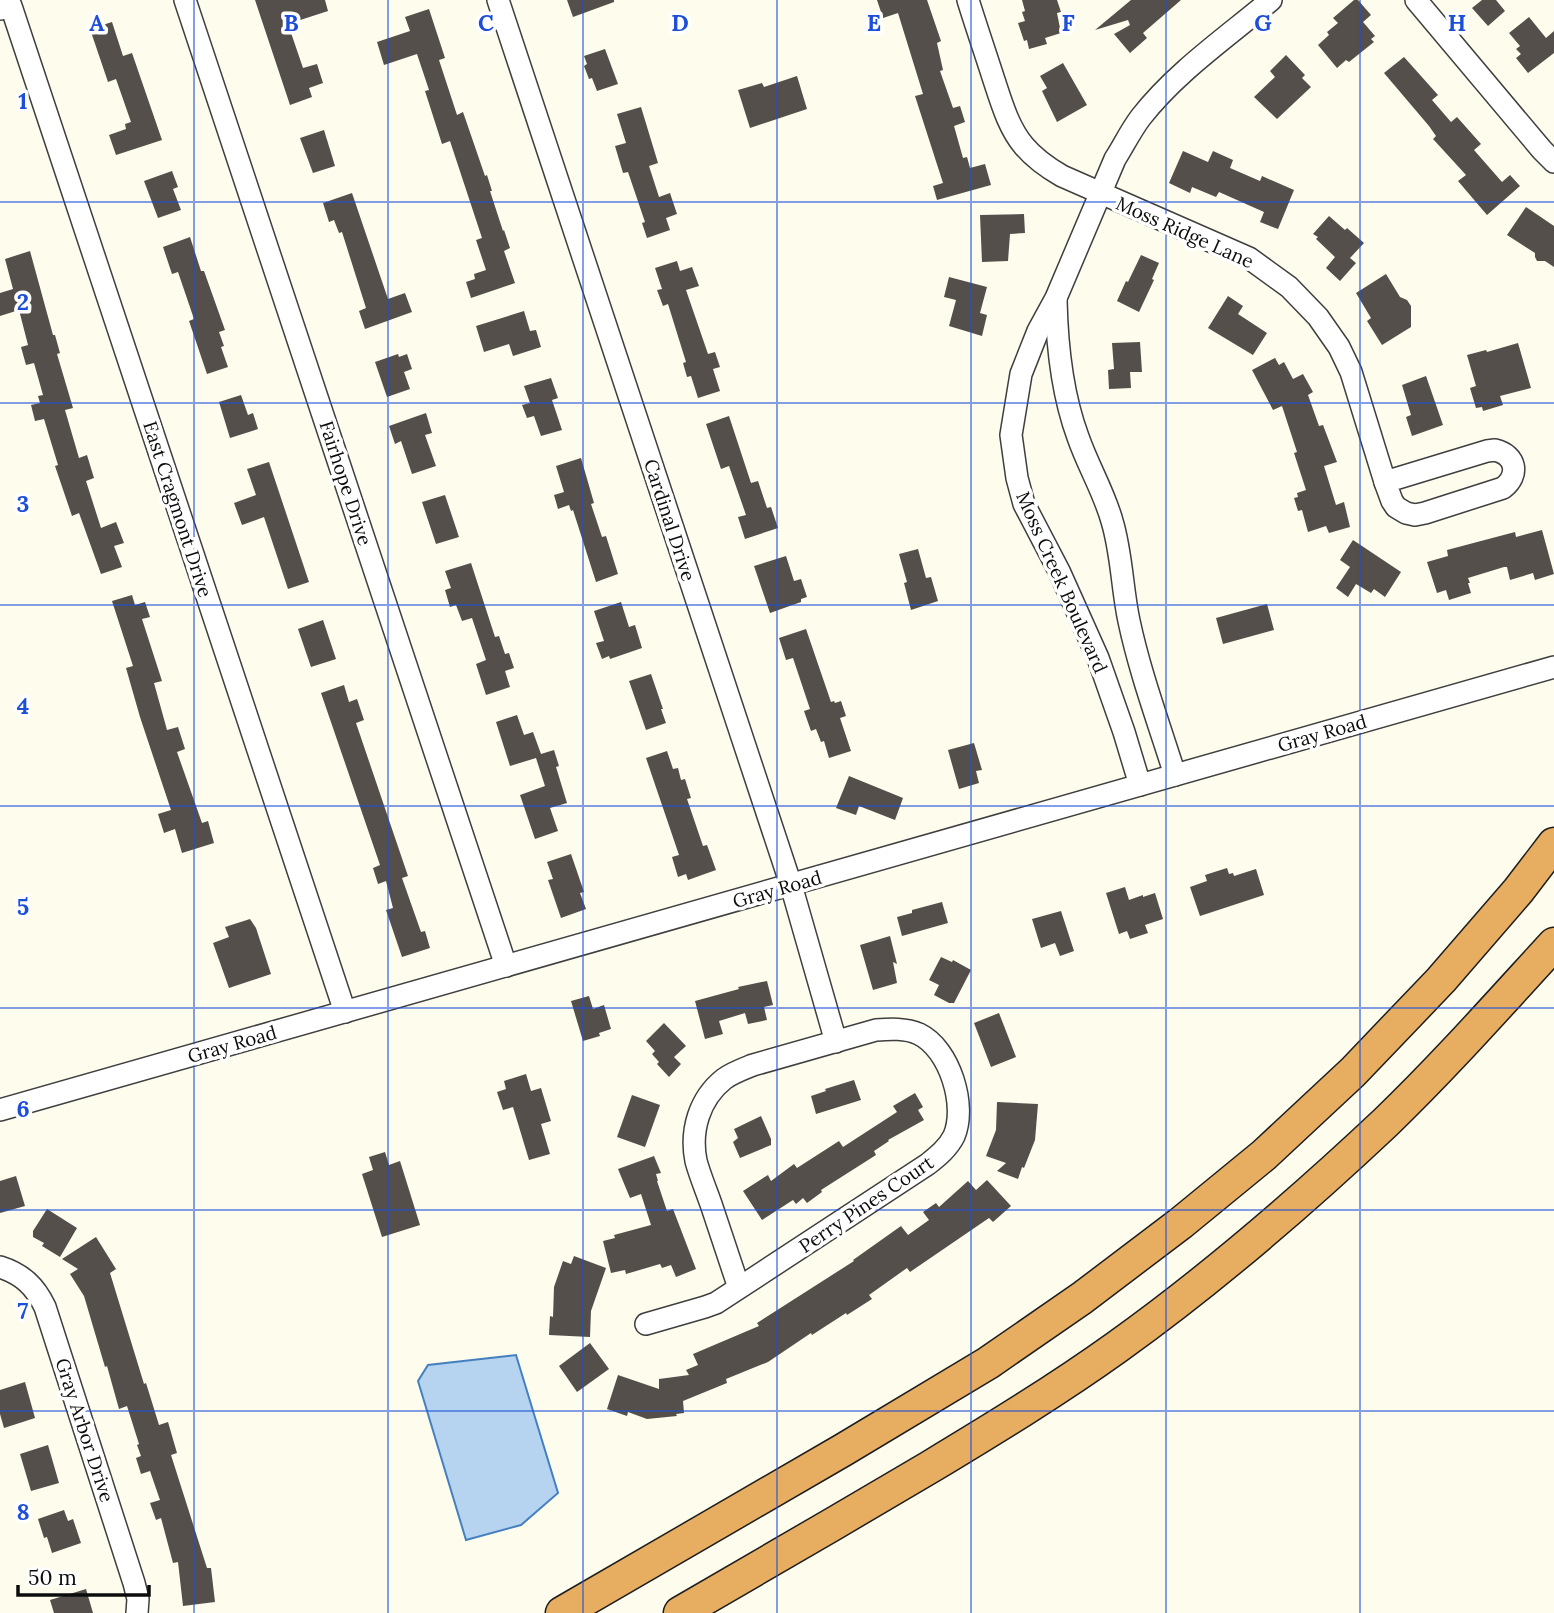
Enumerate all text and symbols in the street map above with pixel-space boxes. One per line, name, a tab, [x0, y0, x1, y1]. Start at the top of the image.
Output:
text: A	[89, 8, 105, 37]
text: B	[283, 8, 299, 37]
text: C	[478, 8, 494, 37]
text: D	[671, 8, 689, 37]
text: E	[867, 8, 881, 37]
text: F	[1061, 8, 1075, 37]
text: G	[1254, 8, 1272, 37]
text: H	[1448, 8, 1466, 37]
text: 1	[18, 86, 28, 115]
street label: Moss Ridge Lane	[1112, 191, 1258, 273]
text: 2	[17, 287, 29, 316]
street label: East Cragmont Drive	[138, 418, 218, 600]
street label: Fairhope Drive	[315, 418, 377, 548]
street label: Cardinal Drive	[639, 456, 701, 584]
street label: Moss Creek Boulevard	[1011, 487, 1113, 677]
text: 3	[17, 489, 29, 518]
text: 4	[17, 691, 29, 720]
street label: Gray Road	[1275, 709, 1369, 757]
street label: Gray Road	[730, 865, 824, 913]
text: 5	[17, 892, 29, 921]
street label: Gray Road	[185, 1020, 279, 1068]
text: 6	[16, 1094, 30, 1123]
street label: Perry Pines Court	[794, 1150, 938, 1258]
text: 7	[18, 1296, 29, 1325]
street label: Gray Arbor Drive	[50, 1355, 120, 1505]
text: 8	[16, 1497, 30, 1526]
scale bar	[18, 1554, 149, 1598]
text: 50 m	[28, 1564, 77, 1591]

